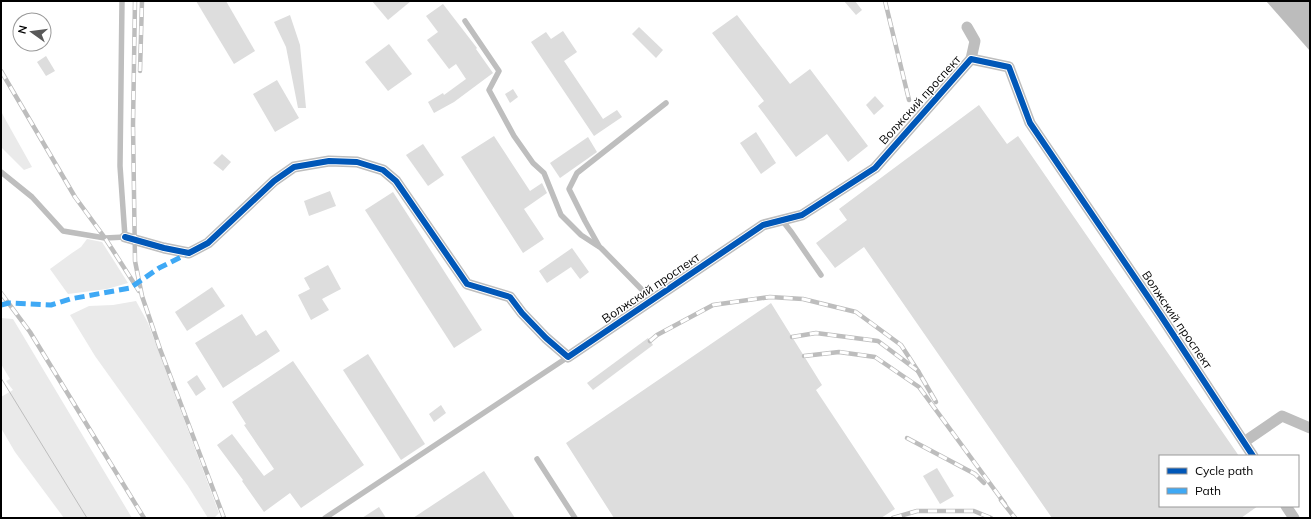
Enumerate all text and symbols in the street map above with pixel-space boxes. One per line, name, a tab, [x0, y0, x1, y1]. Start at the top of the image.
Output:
north arrow	[12, 12, 52, 52]
text: N	[14, 24, 30, 35]
street label: Волжский проспект	[876, 52, 964, 147]
street label: Волжский проспект	[599, 249, 703, 326]
street label: Волжский проспект	[1139, 268, 1216, 372]
legend	[1159, 455, 1299, 507]
text: Cycle path	[1195, 463, 1253, 478]
text: Path	[1195, 483, 1221, 498]

